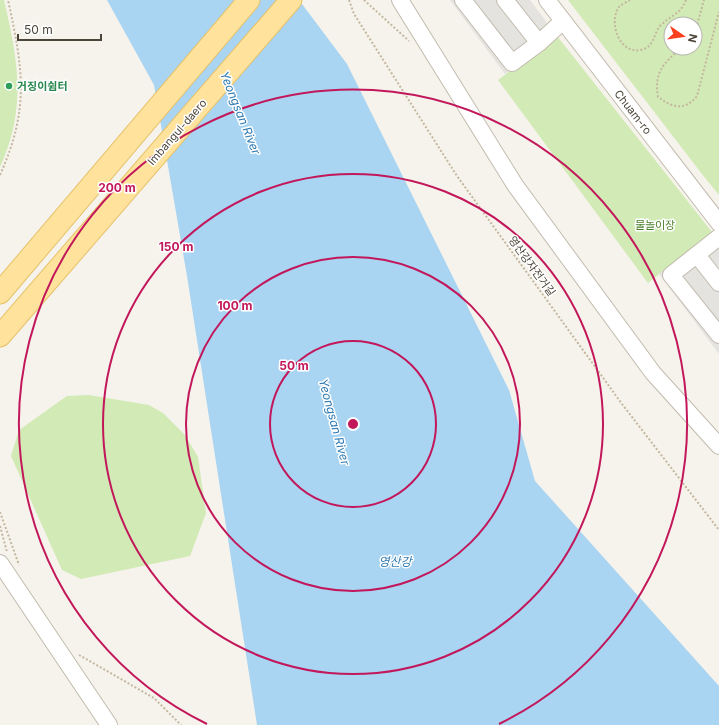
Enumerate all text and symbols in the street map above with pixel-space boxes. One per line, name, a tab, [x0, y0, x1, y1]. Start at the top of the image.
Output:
scale bar	[18, 16, 101, 42]
north arrow	[663, 16, 703, 56]
text: 50 m	[24, 22, 53, 37]
text: N	[685, 33, 701, 44]
water label: Yeongsan River	[217, 69, 264, 157]
place label: 거징이쉼터	[17, 79, 68, 93]
marker: 거징이쉼터	[4, 81, 14, 91]
street label: Chuam-ro	[611, 87, 655, 137]
street label: Imbangul-daero	[145, 96, 210, 168]
text: 200 m	[98, 180, 136, 195]
park label: 물놀이장	[635, 218, 675, 232]
street label: 영산강자전거길	[506, 233, 558, 299]
text: 150 m	[159, 239, 193, 254]
text: 100 m	[217, 298, 253, 313]
text: 50 m	[279, 358, 309, 373]
water label: Yeongsan River	[316, 377, 353, 467]
centre of rings	[346, 417, 360, 431]
water label: 영산강	[378, 554, 414, 569]

